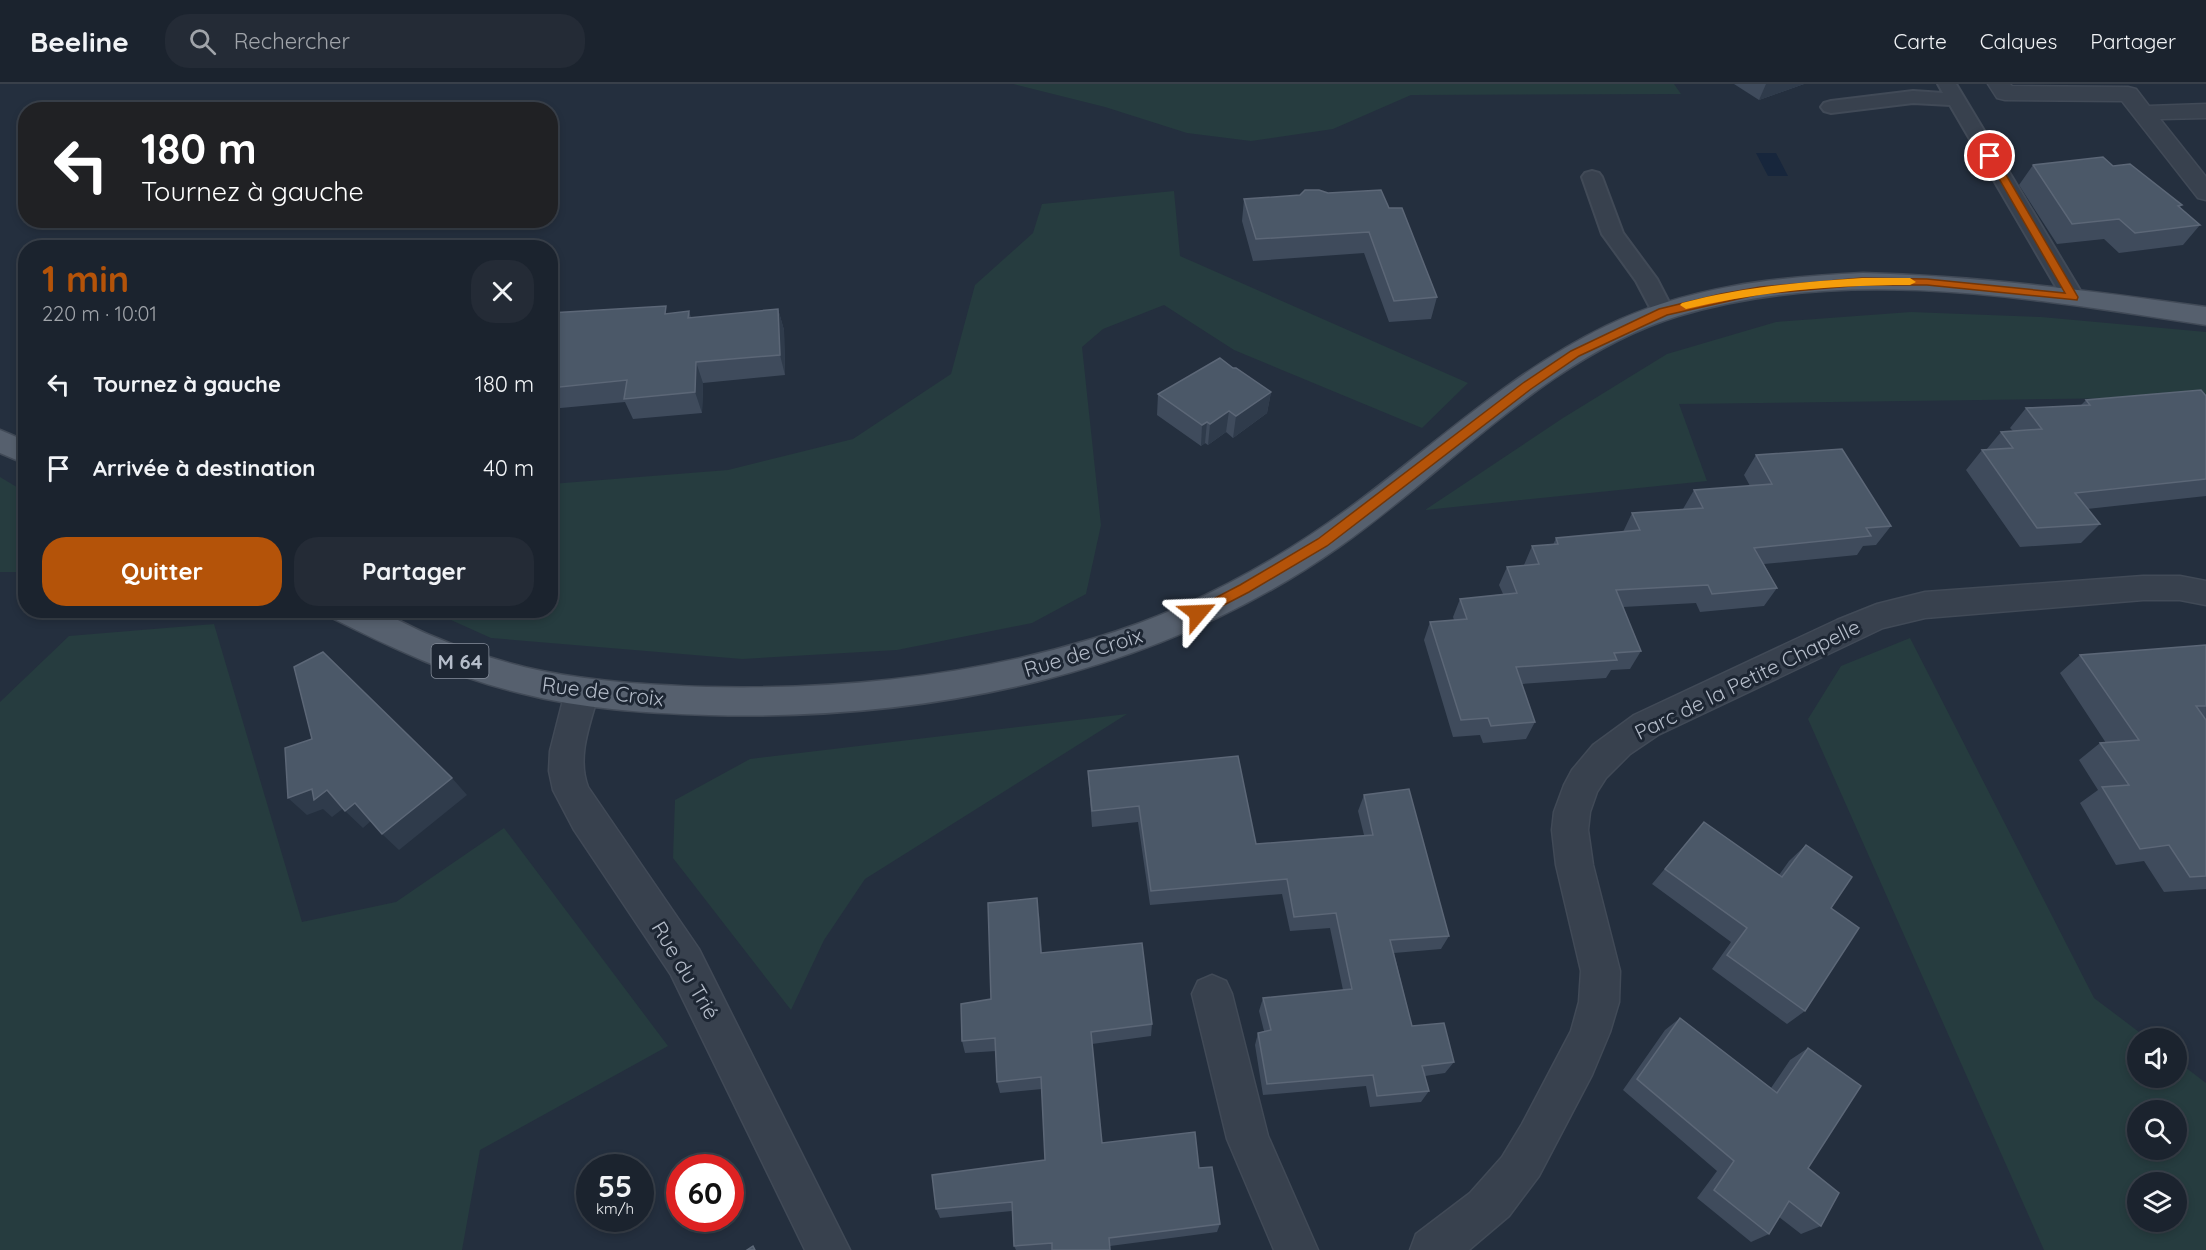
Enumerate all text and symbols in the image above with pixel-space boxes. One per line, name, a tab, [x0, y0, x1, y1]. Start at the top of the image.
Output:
search box	[165, 14, 585, 68]
text: Beeline	[30, 24, 129, 59]
icon: search	[186, 25, 219, 58]
text: Rechercher	[234, 27, 350, 55]
text: Carte	[1893, 28, 1947, 54]
text: Calques	[1980, 28, 2057, 54]
text: Partager	[2090, 28, 2176, 54]
text: 180 m	[141, 122, 257, 175]
icon: left	[42, 126, 120, 204]
pin	[1964, 130, 2015, 181]
icon: arrive	[1973, 139, 2006, 172]
text: Tournez à gauche	[141, 174, 364, 208]
text: 1 min	[42, 256, 129, 301]
button: close	[471, 260, 534, 323]
text: 220 m · 10:01	[42, 301, 157, 326]
icon: left	[42, 368, 75, 401]
text: Tournez à gauche	[93, 370, 281, 398]
text: 180 m	[475, 370, 534, 398]
icon: arrive	[42, 452, 75, 485]
text: Arrivée à destination	[93, 454, 315, 482]
text: 40 m	[483, 454, 534, 482]
button: Quitter	[42, 537, 282, 606]
button: Partager	[294, 537, 534, 606]
position arrow	[1166, 581, 1230, 645]
street label: Parc de la Petite Chapelle	[1630, 613, 1864, 745]
street label: Rue de Croix	[1021, 622, 1145, 682]
road number: M 64	[432, 644, 488, 678]
street label: Rue de Croix	[541, 671, 665, 711]
street label: Rue du Trié	[647, 916, 725, 1024]
map controls	[2127, 1028, 2187, 1232]
button: sound	[2127, 1028, 2187, 1088]
button: search	[2127, 1100, 2187, 1160]
speed limit sign: 60	[666, 1154, 744, 1232]
text: 55	[598, 1167, 632, 1205]
button: layers	[2127, 1172, 2187, 1232]
text: km/h	[596, 1199, 634, 1218]

